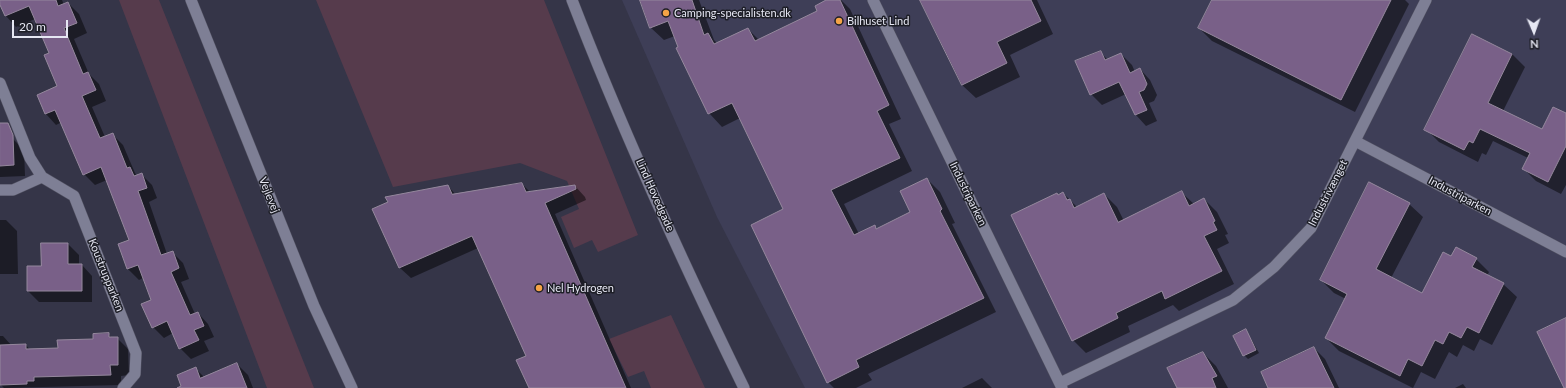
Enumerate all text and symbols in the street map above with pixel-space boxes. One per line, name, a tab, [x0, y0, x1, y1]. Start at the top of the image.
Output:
place label: Camping-specialisten.dk	[674, 6, 791, 20]
marker: Camping-specialisten.dk	[661, 8, 671, 18]
scale bar	[14, 12, 70, 38]
north arrow	[1514, 12, 1554, 52]
place label: Bilhuset Lind	[847, 14, 909, 28]
marker: Bilhuset Lind	[834, 16, 844, 26]
text: 20 m	[19, 19, 46, 34]
text: N	[1530, 38, 1539, 51]
street label: Lind Hovedgade	[633, 157, 677, 233]
street label: Industrivænget	[1306, 158, 1350, 228]
street label: Industriparken	[947, 160, 989, 228]
street label: Industriparken	[1426, 174, 1494, 218]
street label: Vejlevej	[256, 175, 282, 215]
street label: Koustrupparken	[85, 237, 127, 313]
place label: Nel Hydrogen	[547, 281, 614, 295]
marker: Nel Hydrogen	[534, 283, 544, 293]

